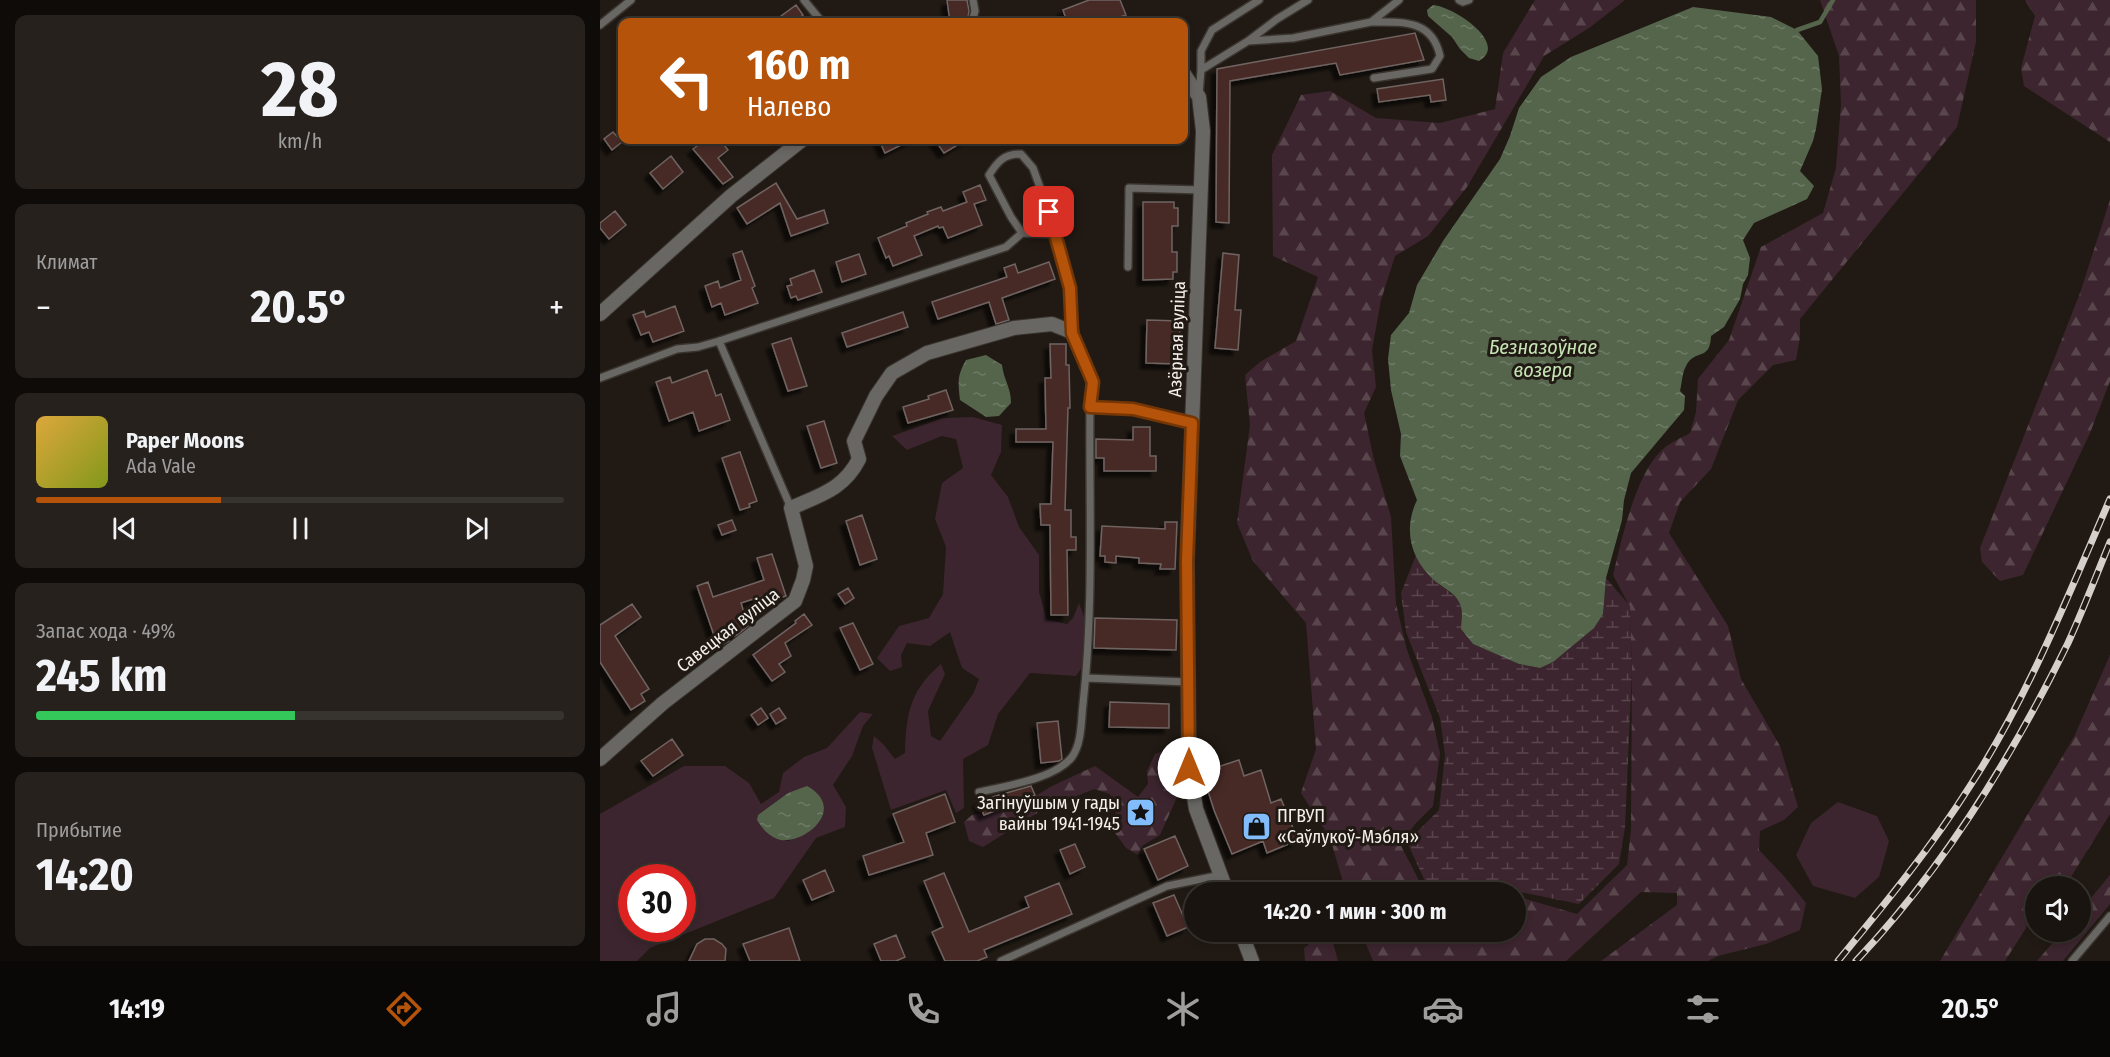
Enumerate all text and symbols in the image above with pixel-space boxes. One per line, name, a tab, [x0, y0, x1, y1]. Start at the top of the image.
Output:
text: 160 m	[747, 40, 850, 90]
icon: left	[648, 42, 726, 120]
text: 28	[261, 43, 339, 137]
text: Налево	[747, 91, 831, 123]
text: km/h	[278, 129, 322, 153]
pin	[1023, 186, 1074, 237]
icon: arrive	[1032, 195, 1065, 228]
text: Климат	[36, 250, 97, 274]
text: 20.5°	[250, 280, 349, 334]
street label: Азёрная вуліца	[1164, 280, 1190, 397]
text: −	[36, 288, 51, 328]
text: +	[549, 288, 564, 328]
water label: Безназоўнае возера	[1489, 335, 1598, 382]
text: Paper Moons	[126, 427, 244, 454]
text: Ada Vale	[126, 454, 196, 478]
icon: previous	[108, 512, 141, 545]
icon: pause	[284, 512, 317, 545]
icon: next	[460, 512, 493, 545]
street label: Савецкая вуліца	[672, 583, 784, 677]
text: Запас хода · 49%	[36, 619, 175, 643]
text: 245 km	[36, 649, 167, 703]
position arrow	[1157, 736, 1221, 800]
place label: Загінуўшым у гады вайны 1941-1945	[977, 792, 1120, 835]
place icon: Загінуўшым у гады вайны 1941-1945	[1125, 797, 1157, 829]
place label: ПГВУП «Саўлукоў-Мэбля»	[1277, 805, 1419, 848]
shop icon: ПГВУП «Саўлукоў-Мэбля»	[1240, 810, 1272, 842]
text: Прибытие	[36, 818, 122, 842]
text: 14:20	[36, 848, 134, 902]
speed limit sign: 30	[618, 864, 696, 942]
map controls	[2025, 876, 2091, 942]
button: sound	[2025, 876, 2091, 942]
text: 14:20 · 1 мин · 300 m	[1264, 898, 1446, 925]
icon: directions	[383, 988, 425, 1030]
icon: music	[643, 988, 685, 1030]
icon: phone	[902, 988, 944, 1030]
icon: climate	[1162, 988, 1204, 1030]
icon: car	[1422, 988, 1464, 1030]
icon: filters	[1682, 988, 1724, 1030]
text: 14:19	[109, 993, 165, 1025]
text: 20.5°	[1942, 993, 2001, 1025]

